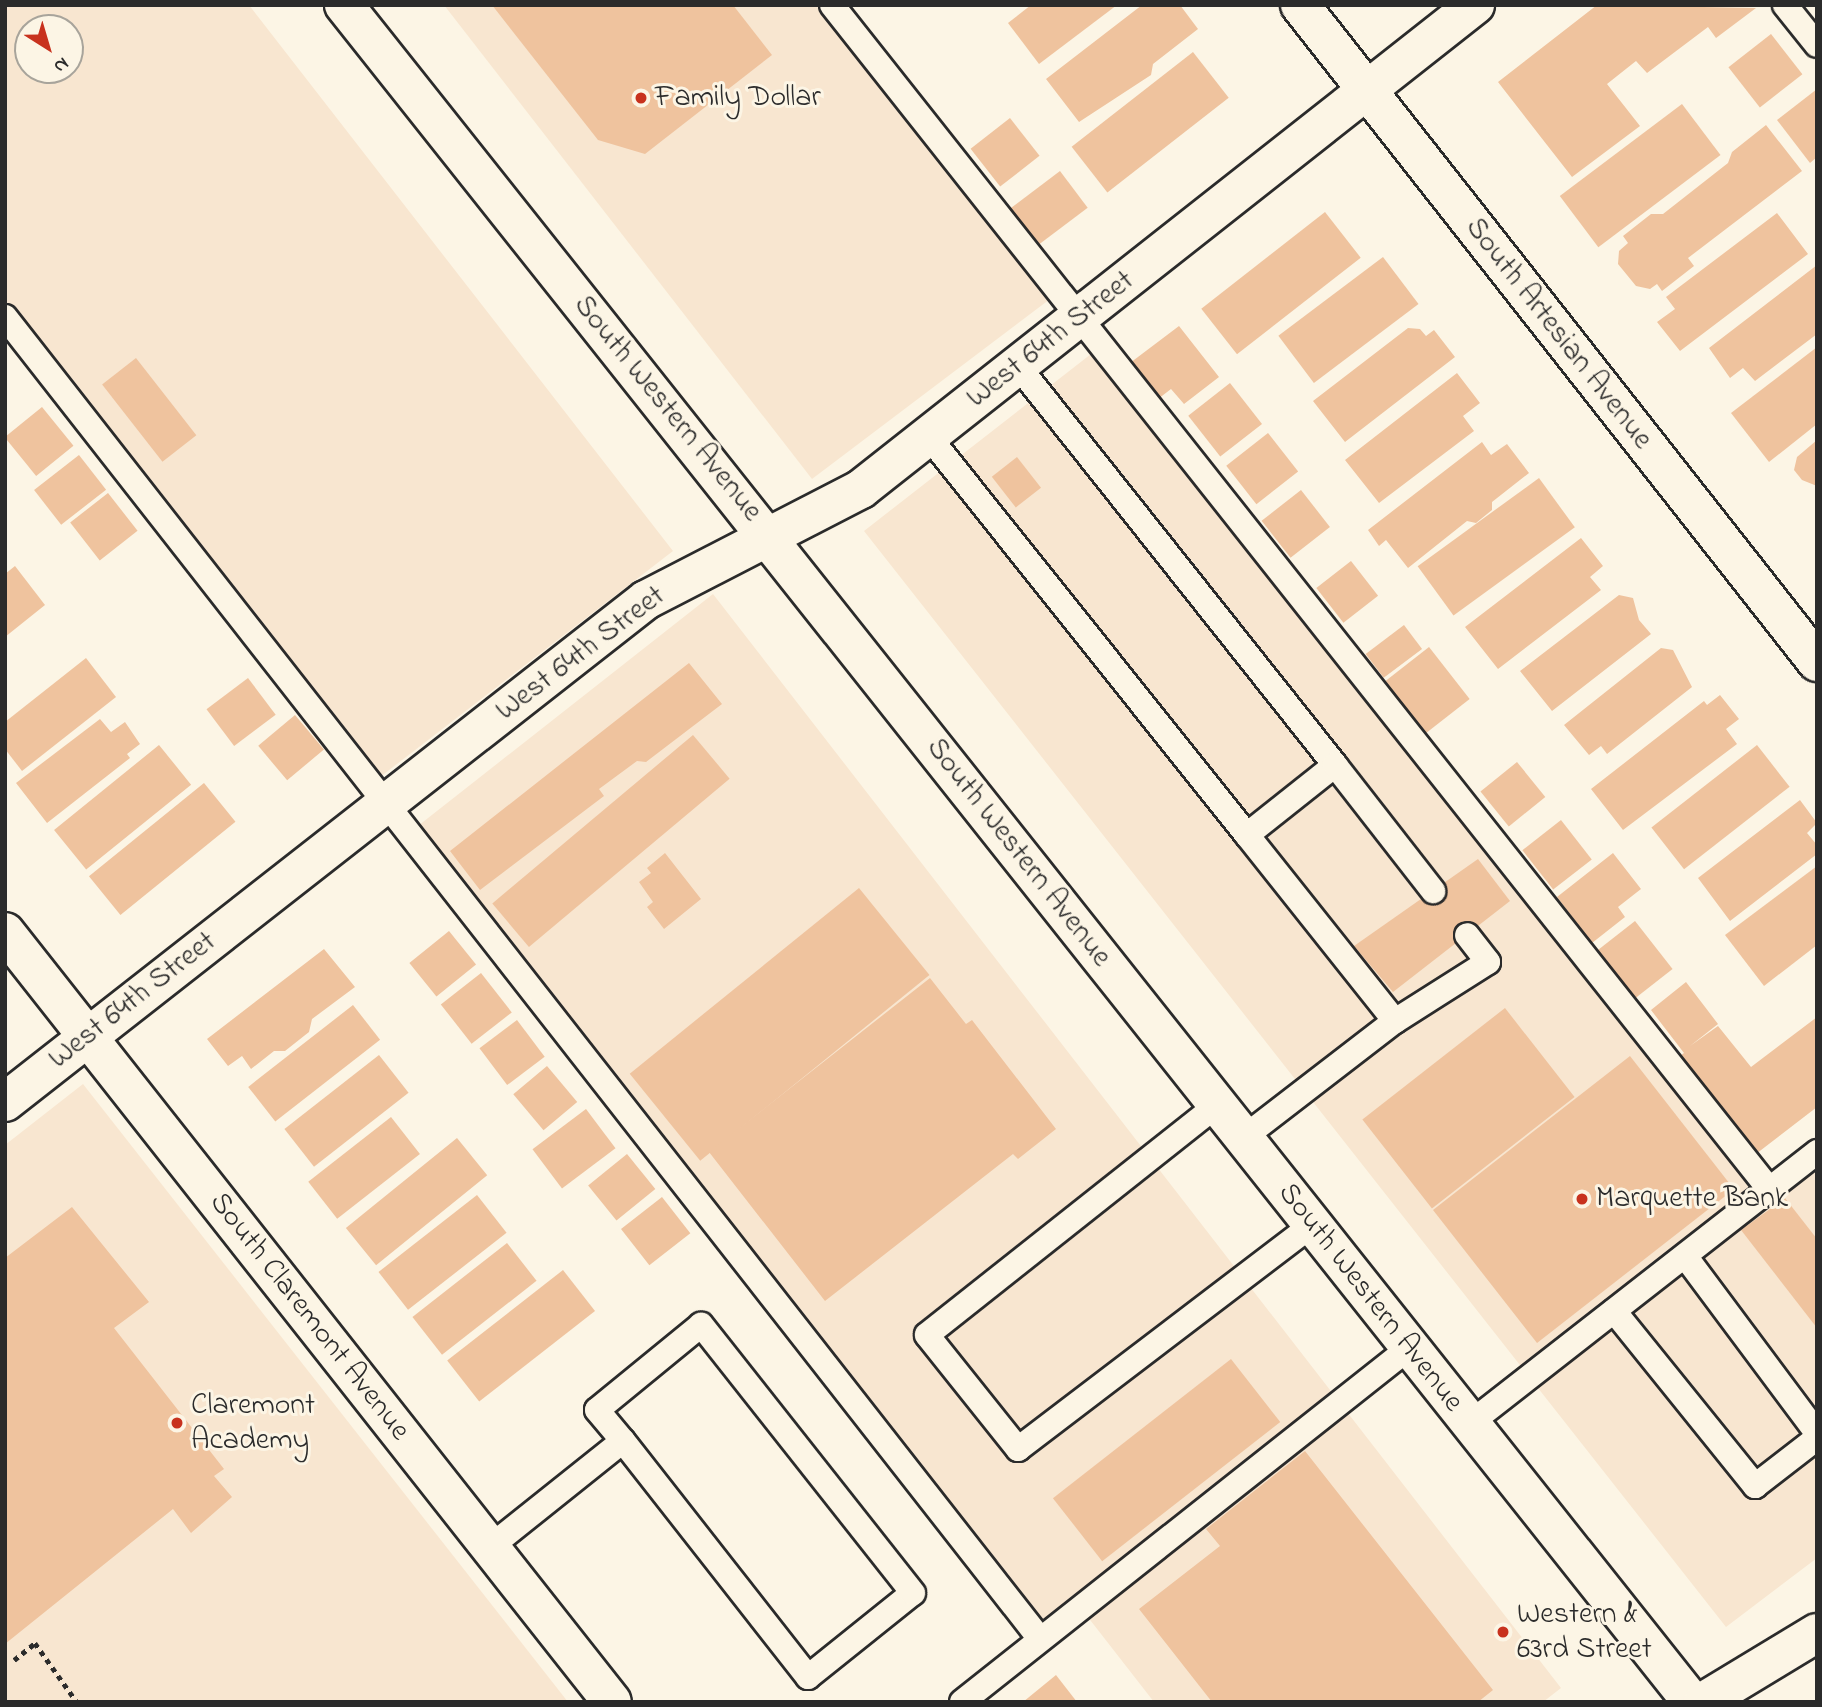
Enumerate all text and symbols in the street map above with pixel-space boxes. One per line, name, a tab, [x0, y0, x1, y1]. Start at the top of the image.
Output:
north arrow	[14, 14, 84, 84]
text: N	[47, 50, 74, 79]
place label: Family Dollar	[655, 80, 821, 116]
marker: Family Dollar	[633, 90, 649, 106]
street label: South Artesian Avenue	[1456, 211, 1660, 457]
street label: West 64th Street	[960, 263, 1142, 417]
street label: South Western Avenue	[565, 289, 769, 529]
street label: West 64th Street	[489, 579, 673, 729]
street label: South Western Avenue	[917, 731, 1119, 975]
street label: West 64th Street	[42, 924, 224, 1078]
street label: South Western Avenue	[1269, 1176, 1471, 1420]
place label: Marquette Bank	[1596, 1181, 1788, 1217]
street label: South Claremont Avenue	[201, 1186, 417, 1448]
marker: Marquette Bank	[1574, 1191, 1590, 1207]
place label: Claremont Academy	[191, 1388, 315, 1458]
marker: Claremont Academy	[169, 1415, 185, 1431]
place label: Western & 63rd Street	[1517, 1597, 1652, 1668]
marker: Western & 63rd Street	[1495, 1624, 1511, 1640]

